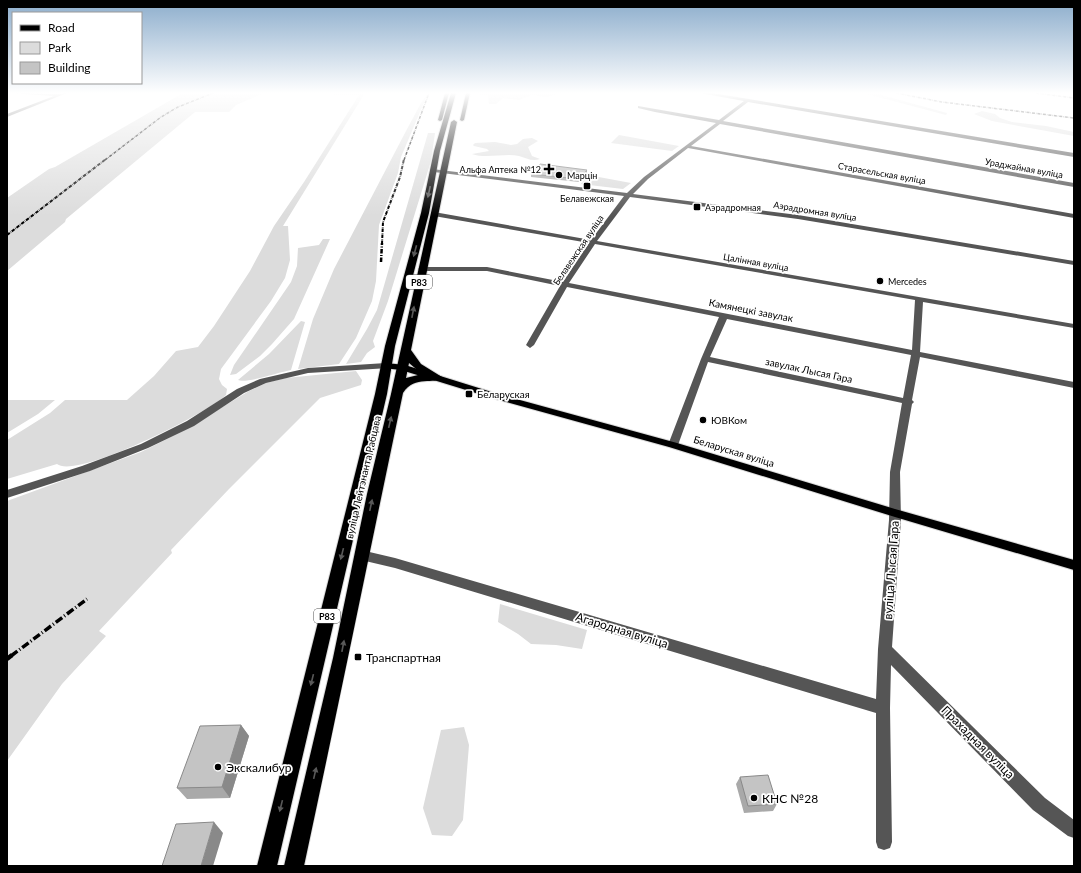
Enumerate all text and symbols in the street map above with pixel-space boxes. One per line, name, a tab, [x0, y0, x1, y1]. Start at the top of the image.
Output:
legend	[12, 12, 142, 84]
text: Road	[48, 20, 75, 35]
text: Park	[48, 40, 72, 55]
text: Building	[48, 60, 91, 75]
street label: Ураджайная вуліца	[984, 156, 1064, 180]
street label: Старасельская вуліца	[837, 160, 927, 186]
place label: Альфа Аптека №12	[460, 164, 541, 175]
marker: Альфа Аптека №12	[544, 164, 554, 174]
marker: Марцін	[554, 170, 564, 180]
place label: Марцін	[567, 170, 597, 181]
marker: Белавежская	[582, 181, 592, 191]
one-way arrow	[426, 186, 432, 198]
place label: Белавежская	[560, 193, 614, 204]
street label: Аэрадромная вуліца	[773, 199, 857, 223]
marker: Аэрадромная	[692, 202, 702, 212]
place label: Аэрадромная	[705, 202, 761, 213]
street label: Белавежская вуліца	[550, 213, 606, 287]
one-way arrow	[412, 245, 418, 257]
street label: Цалінная вуліца	[722, 251, 790, 273]
road number: Р83	[406, 275, 432, 289]
marker: Mercedes	[875, 276, 885, 286]
place label: Mercedes	[888, 276, 927, 287]
street label: Камянецкі завулак	[708, 296, 795, 324]
one-way arrow	[411, 305, 417, 318]
street label: завулак Лысая Гара	[764, 355, 854, 385]
place label: Беларуская	[477, 388, 530, 400]
marker: Беларуская	[464, 389, 474, 399]
street label: вуліца Лейтэнанта Рабцава	[343, 414, 383, 540]
place label: ЮВКом	[711, 414, 747, 426]
marker: ЮВКом	[698, 415, 708, 425]
one-way arrow	[388, 416, 394, 428]
street label: Беларуская вуліца	[692, 433, 776, 469]
one-way arrow	[369, 499, 375, 511]
street label: вуліца Лысая Гара	[880, 520, 902, 620]
one-way arrow	[339, 548, 345, 560]
road number: Р83	[314, 609, 340, 623]
street label: Агародная вуліца	[574, 609, 670, 651]
one-way arrow	[341, 640, 347, 653]
place label: Транспартная	[366, 650, 441, 665]
marker: Транспартная	[353, 652, 363, 662]
one-way arrow	[308, 674, 314, 686]
street label: Прахадная вуліца	[938, 702, 1018, 782]
place label: Экскалибур	[226, 760, 292, 775]
marker: Экскалибур	[213, 762, 223, 772]
one-way arrow	[312, 767, 318, 780]
place label: КНС №28	[762, 791, 818, 806]
marker: КНС №28	[749, 793, 759, 803]
one-way arrow	[278, 801, 284, 813]

